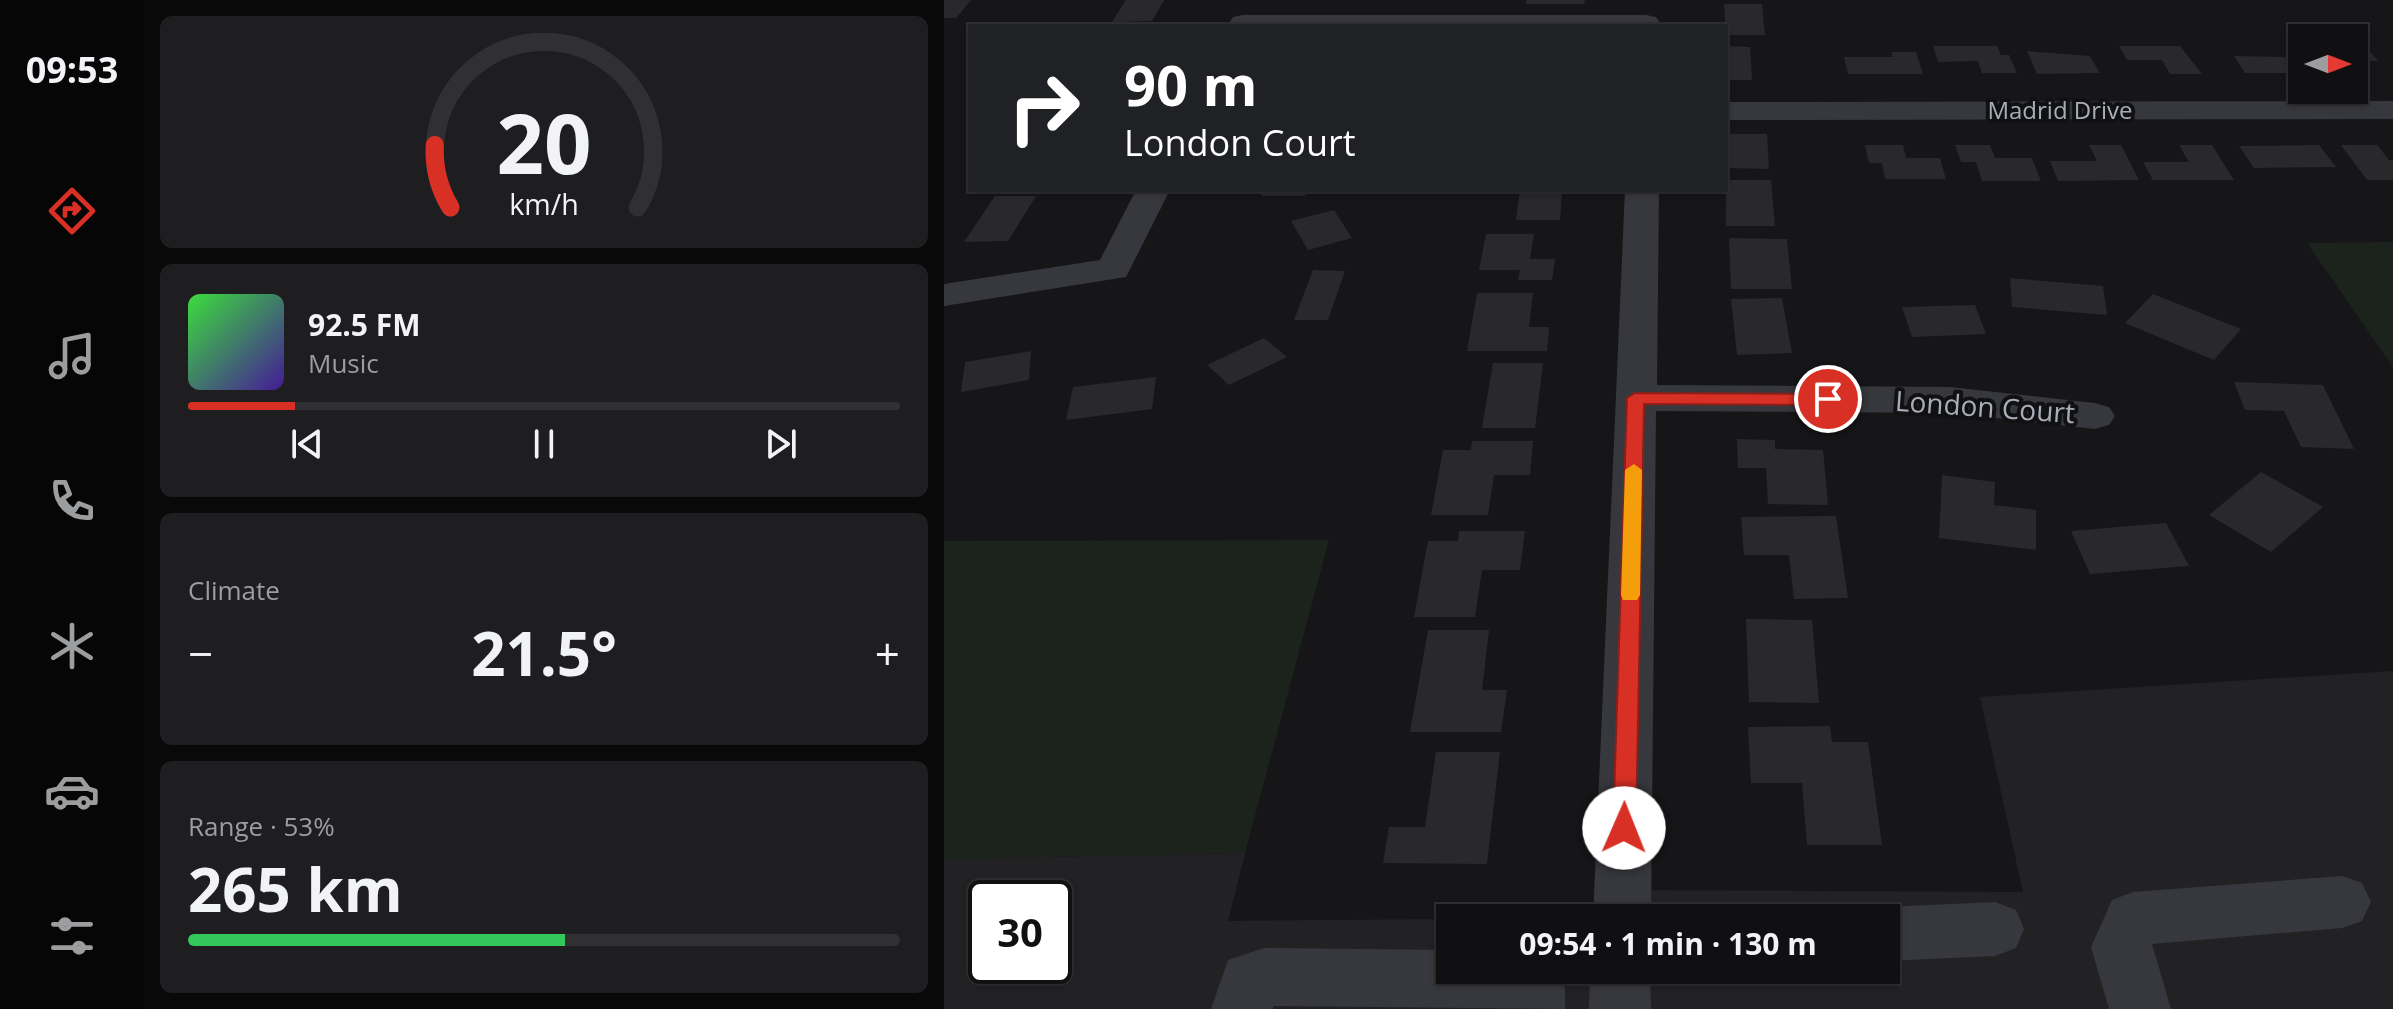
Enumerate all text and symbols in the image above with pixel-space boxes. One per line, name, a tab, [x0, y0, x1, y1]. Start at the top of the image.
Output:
north arrow	[2288, 24, 2368, 104]
map controls	[2288, 24, 2368, 104]
text: 09:53	[26, 45, 118, 94]
text: 90 m	[1124, 46, 1258, 122]
icon: right	[992, 56, 1096, 160]
text: 20	[496, 85, 592, 198]
street label: Madrid Drive	[1987, 93, 2133, 126]
text: London Court	[1124, 118, 1356, 167]
icon: directions	[44, 183, 100, 239]
text: km/h	[509, 184, 579, 223]
text: 92.5 FM	[308, 304, 421, 345]
icon: music	[44, 328, 100, 384]
text: Music	[308, 345, 379, 381]
pin	[1794, 365, 1862, 433]
icon: arrive	[1806, 377, 1850, 421]
street label: London Court	[1894, 381, 2076, 431]
icon: previous	[285, 422, 329, 466]
icon: pause	[522, 422, 566, 466]
icon: next	[759, 422, 803, 466]
icon: phone	[44, 473, 100, 529]
text: Climate	[188, 572, 280, 608]
text: 21.5°	[471, 612, 617, 694]
icon: climate	[44, 618, 100, 674]
text: −	[188, 623, 213, 683]
text: +	[875, 623, 900, 683]
icon: car	[44, 763, 100, 819]
position arrow	[1582, 786, 1666, 870]
text: Range · 53%	[188, 808, 335, 844]
text: 265 km	[188, 848, 403, 930]
speed limit sign: 30	[968, 880, 1072, 984]
icon: filters	[44, 908, 100, 964]
text: 09:54 · 1 min · 130 m	[1519, 923, 1817, 964]

